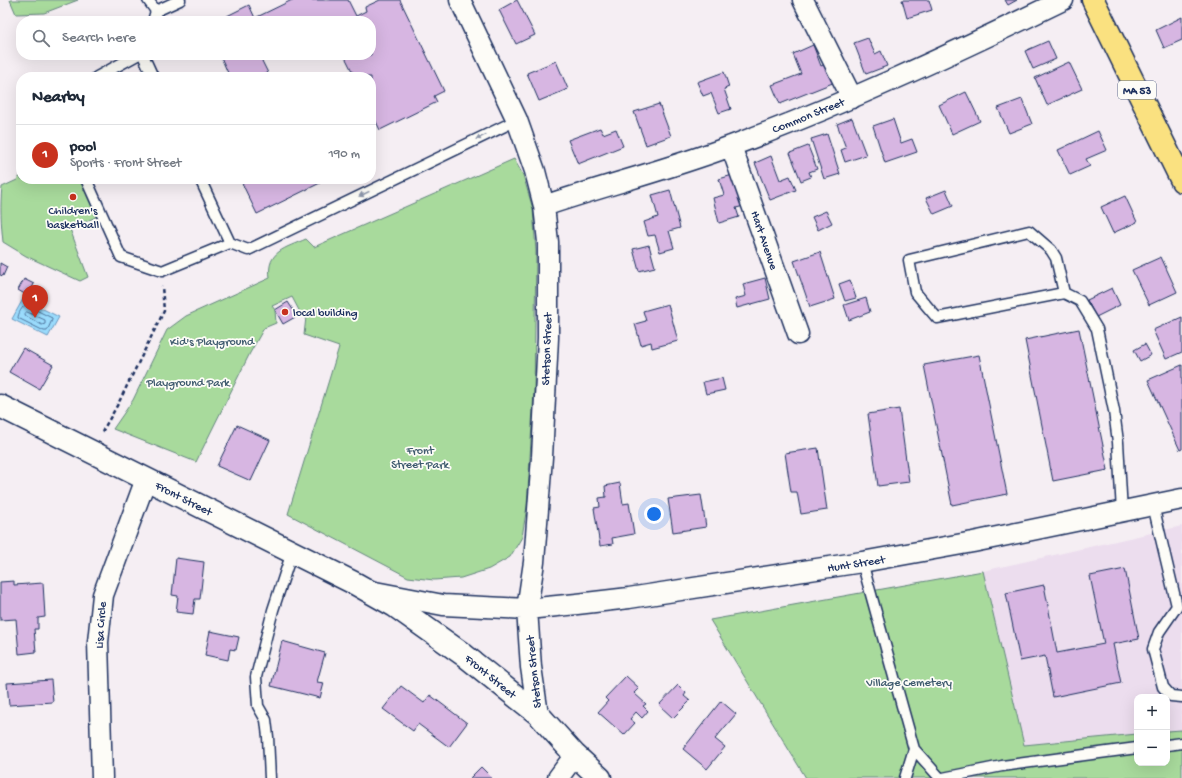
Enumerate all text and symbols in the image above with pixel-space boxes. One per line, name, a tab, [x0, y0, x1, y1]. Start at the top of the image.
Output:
search box	[16, 16, 376, 60]
icon: search	[30, 27, 52, 49]
text: Search here	[62, 29, 136, 47]
road number: MA 53	[1118, 81, 1156, 99]
text: Nearby	[32, 88, 85, 108]
street label: Common Street	[771, 96, 848, 138]
one-way arrow	[476, 134, 487, 140]
text: pool	[70, 138, 96, 156]
text: 1	[42, 147, 48, 162]
text: 190 m	[329, 147, 360, 162]
text: Sports · Front Street	[70, 156, 181, 171]
one-way arrow	[359, 191, 370, 197]
marker: Children's basketball	[68, 192, 78, 202]
place label: Children's basketball	[47, 205, 99, 233]
street label: Hart Avenue	[746, 209, 780, 273]
pin: 1	[22, 285, 48, 318]
marker: local building	[280, 307, 290, 317]
place label: local building	[293, 307, 358, 321]
street label: Stetson Street	[540, 311, 556, 386]
park label: Kid's Playground	[170, 336, 255, 350]
park label: Playground Park	[145, 377, 231, 391]
park label: Front Street Park	[391, 445, 451, 473]
street label: Front Street	[151, 479, 215, 521]
your location	[644, 504, 664, 524]
street label: Hunt Street	[827, 553, 887, 576]
street label: Lisa Circle	[93, 600, 111, 649]
street label: Stetson Street	[524, 634, 546, 709]
street label: Front Street	[460, 652, 519, 703]
park label: Village Cemetery	[865, 677, 952, 691]
map controls	[1134, 694, 1170, 766]
button: +	[1134, 694, 1170, 730]
button: −	[1134, 730, 1170, 766]

